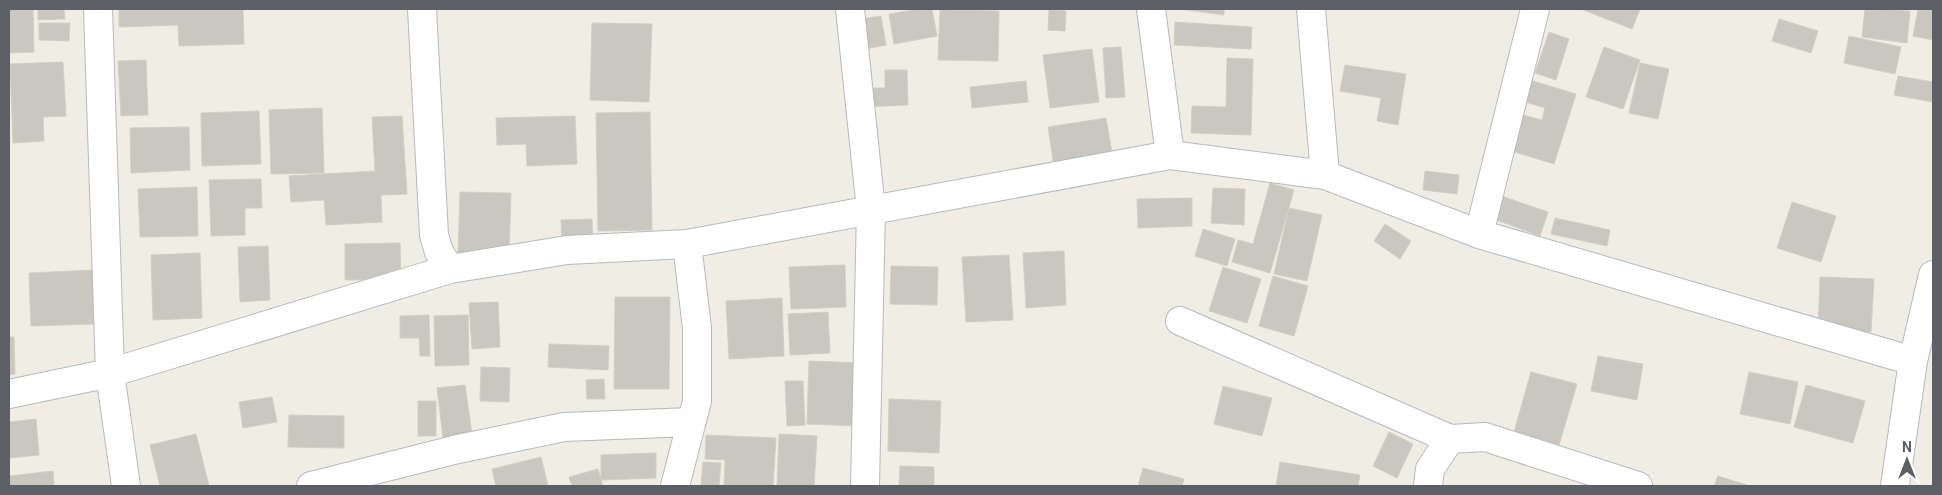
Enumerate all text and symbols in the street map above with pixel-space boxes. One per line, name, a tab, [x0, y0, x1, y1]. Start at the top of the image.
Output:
north arrow	[1882, 435, 1932, 485]
text: N	[1902, 439, 1912, 455]

